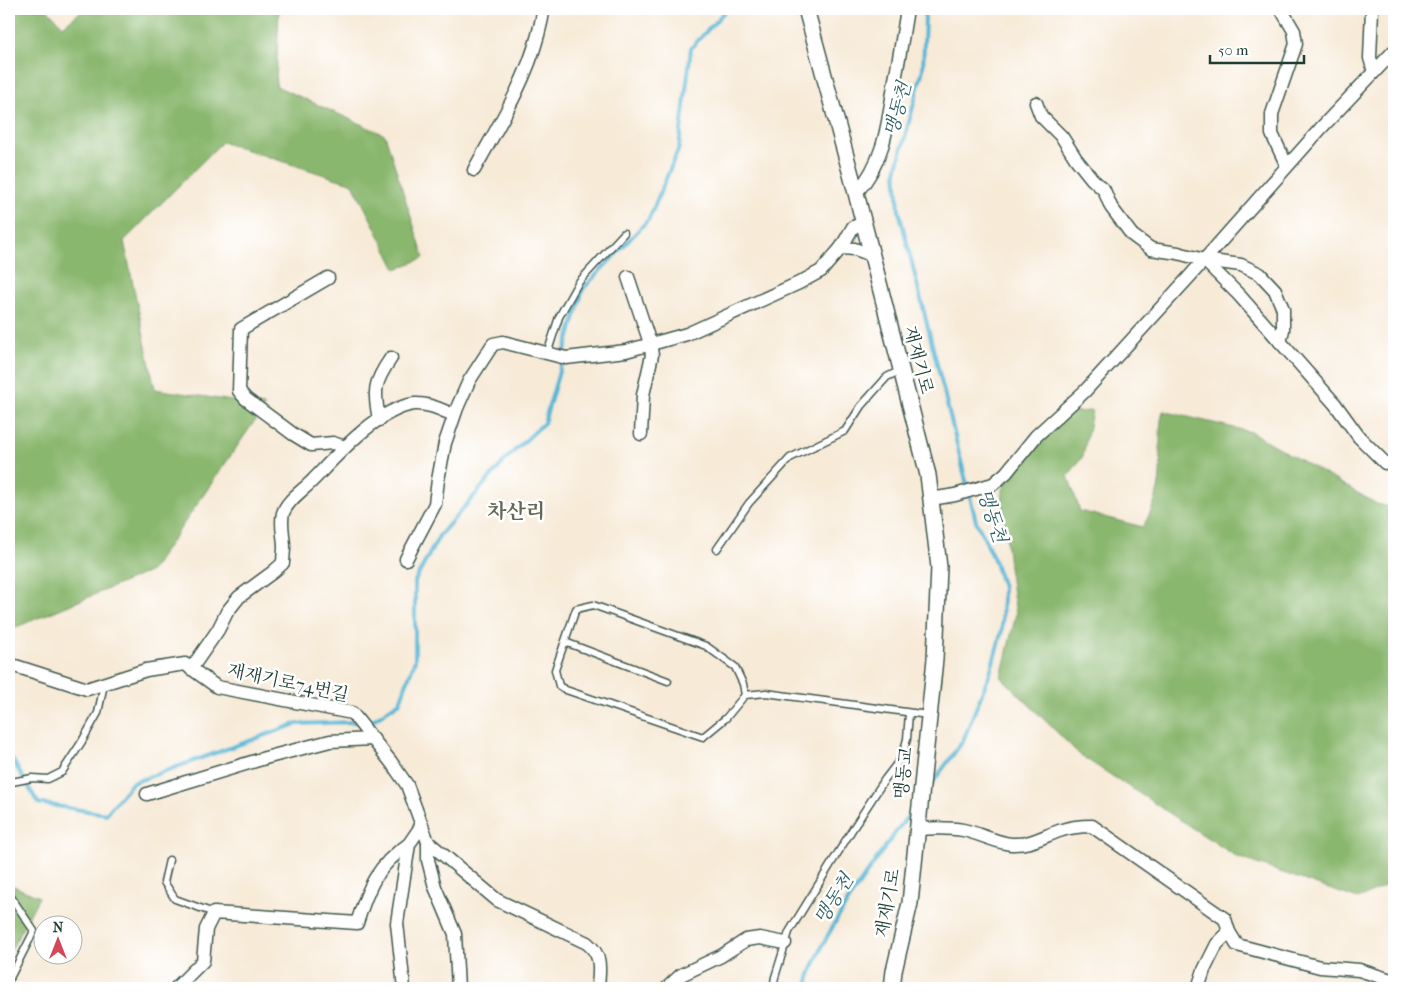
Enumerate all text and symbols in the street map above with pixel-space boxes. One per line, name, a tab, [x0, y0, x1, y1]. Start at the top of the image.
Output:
scale bar	[1210, 32, 1304, 64]
text: 50 m	[1218, 41, 1249, 59]
water label: 맹동천	[880, 78, 916, 138]
street label: 재재기로	[899, 324, 937, 396]
water label: 맹동천	[973, 486, 1011, 547]
district label: 차산리	[487, 500, 545, 523]
street label: 재재기로74번길	[226, 660, 350, 706]
street label: 맹동교	[891, 745, 917, 800]
street label: 재재기로	[872, 867, 904, 939]
water label: 맹동천	[810, 868, 859, 928]
north arrow	[32, 914, 82, 964]
text: N	[53, 919, 64, 936]

